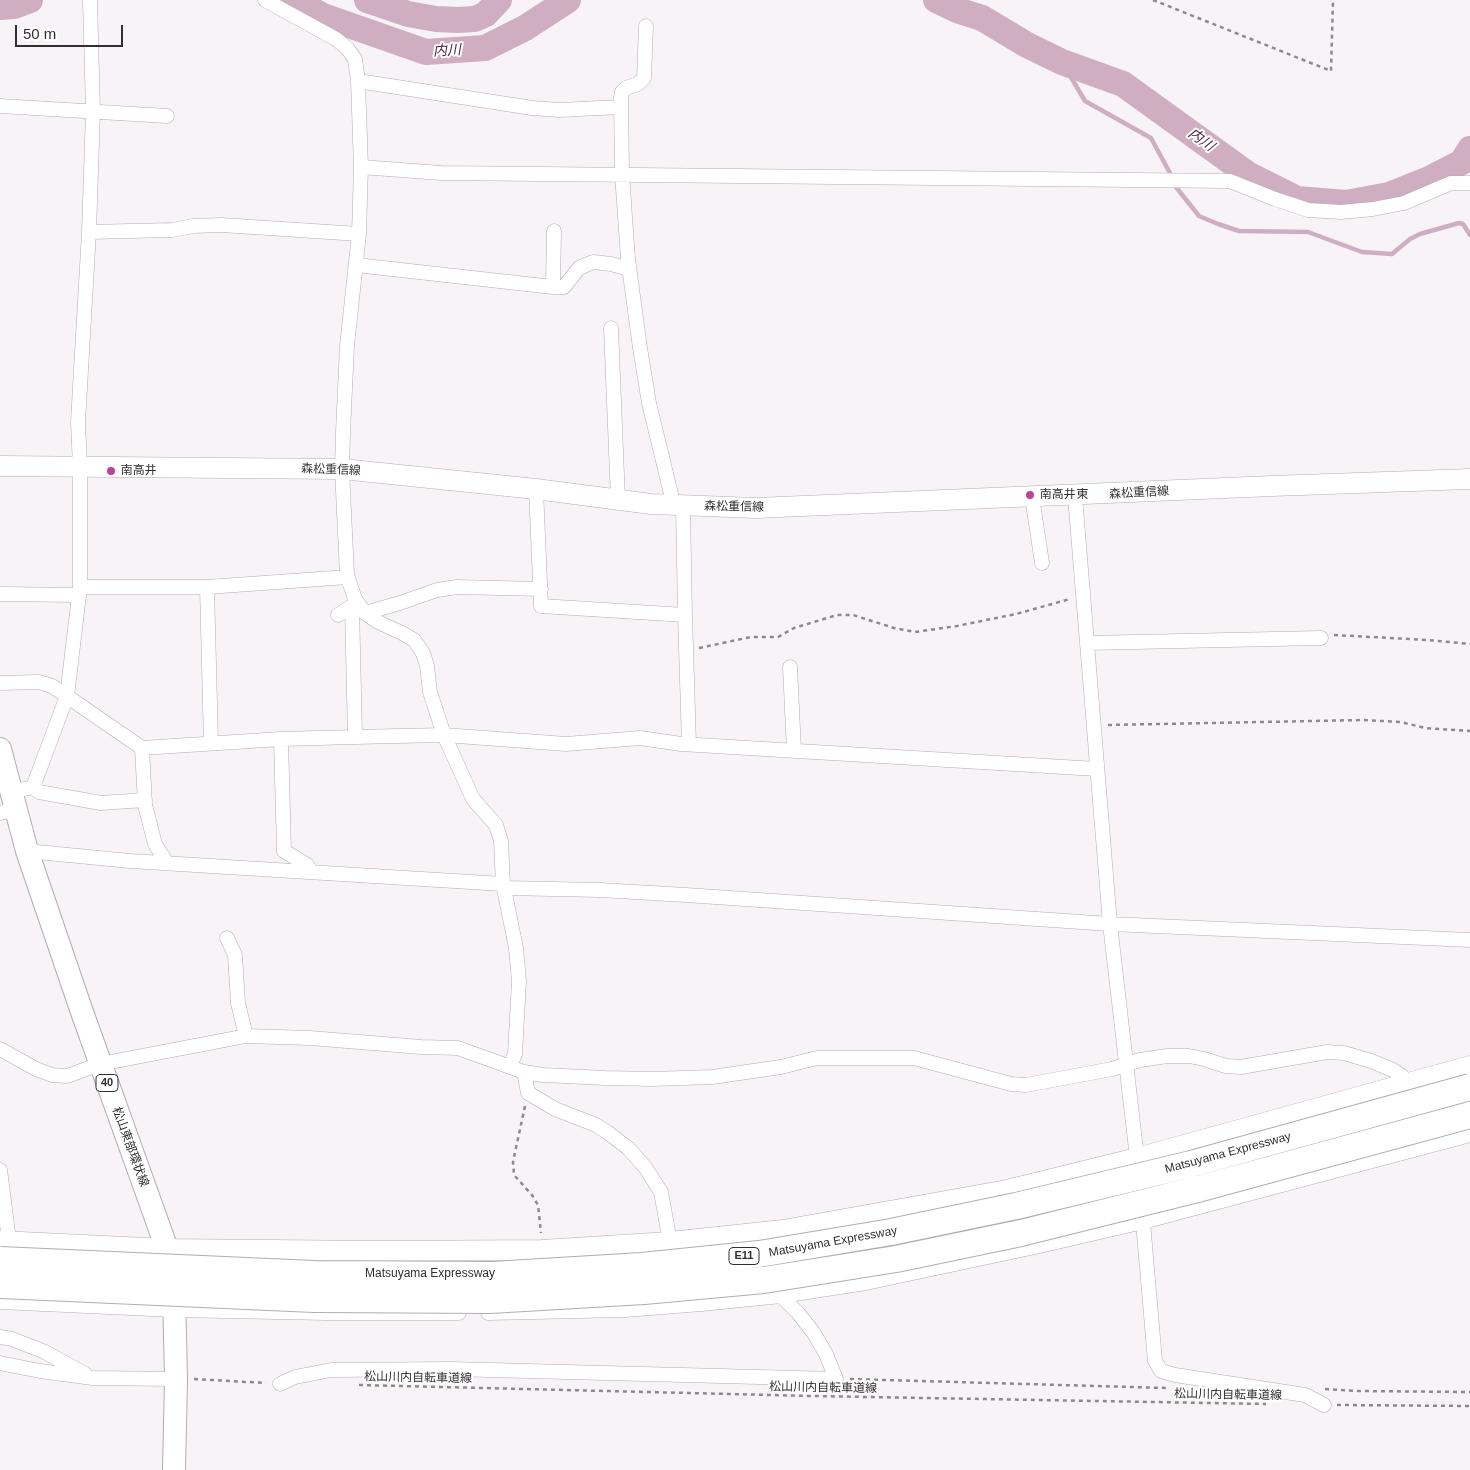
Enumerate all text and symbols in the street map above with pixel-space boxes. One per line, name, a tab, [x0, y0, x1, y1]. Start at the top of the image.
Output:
scale bar	[18, 15, 125, 47]
text: 50 m	[23, 25, 56, 42]
water label: 内川	[432, 42, 462, 60]
water label: 内川	[1185, 125, 1217, 155]
street label: 森松重信線	[301, 462, 361, 478]
place label: 南高井	[121, 464, 157, 478]
marker: 南高井	[105, 465, 117, 477]
street label: 森松重信線	[1109, 484, 1169, 502]
place label: 南高井東	[1040, 488, 1088, 502]
marker: 南高井東	[1024, 489, 1036, 501]
street label: 森松重信線	[704, 499, 764, 515]
road number: 40	[96, 1074, 118, 1092]
street label: 松山東部環状線	[109, 1105, 151, 1189]
street label: Matsuyama Expressway	[1163, 1129, 1293, 1177]
street label: Matsuyama Expressway	[768, 1224, 898, 1260]
road number: E11	[729, 1248, 759, 1264]
street label: Matsuyama Expressway	[365, 1267, 495, 1281]
street label: 松山川内自転車道線	[364, 1370, 472, 1386]
street label: 松山川内自転車道線	[769, 1380, 877, 1396]
street label: 松山川内自転車道線	[1174, 1387, 1282, 1403]

